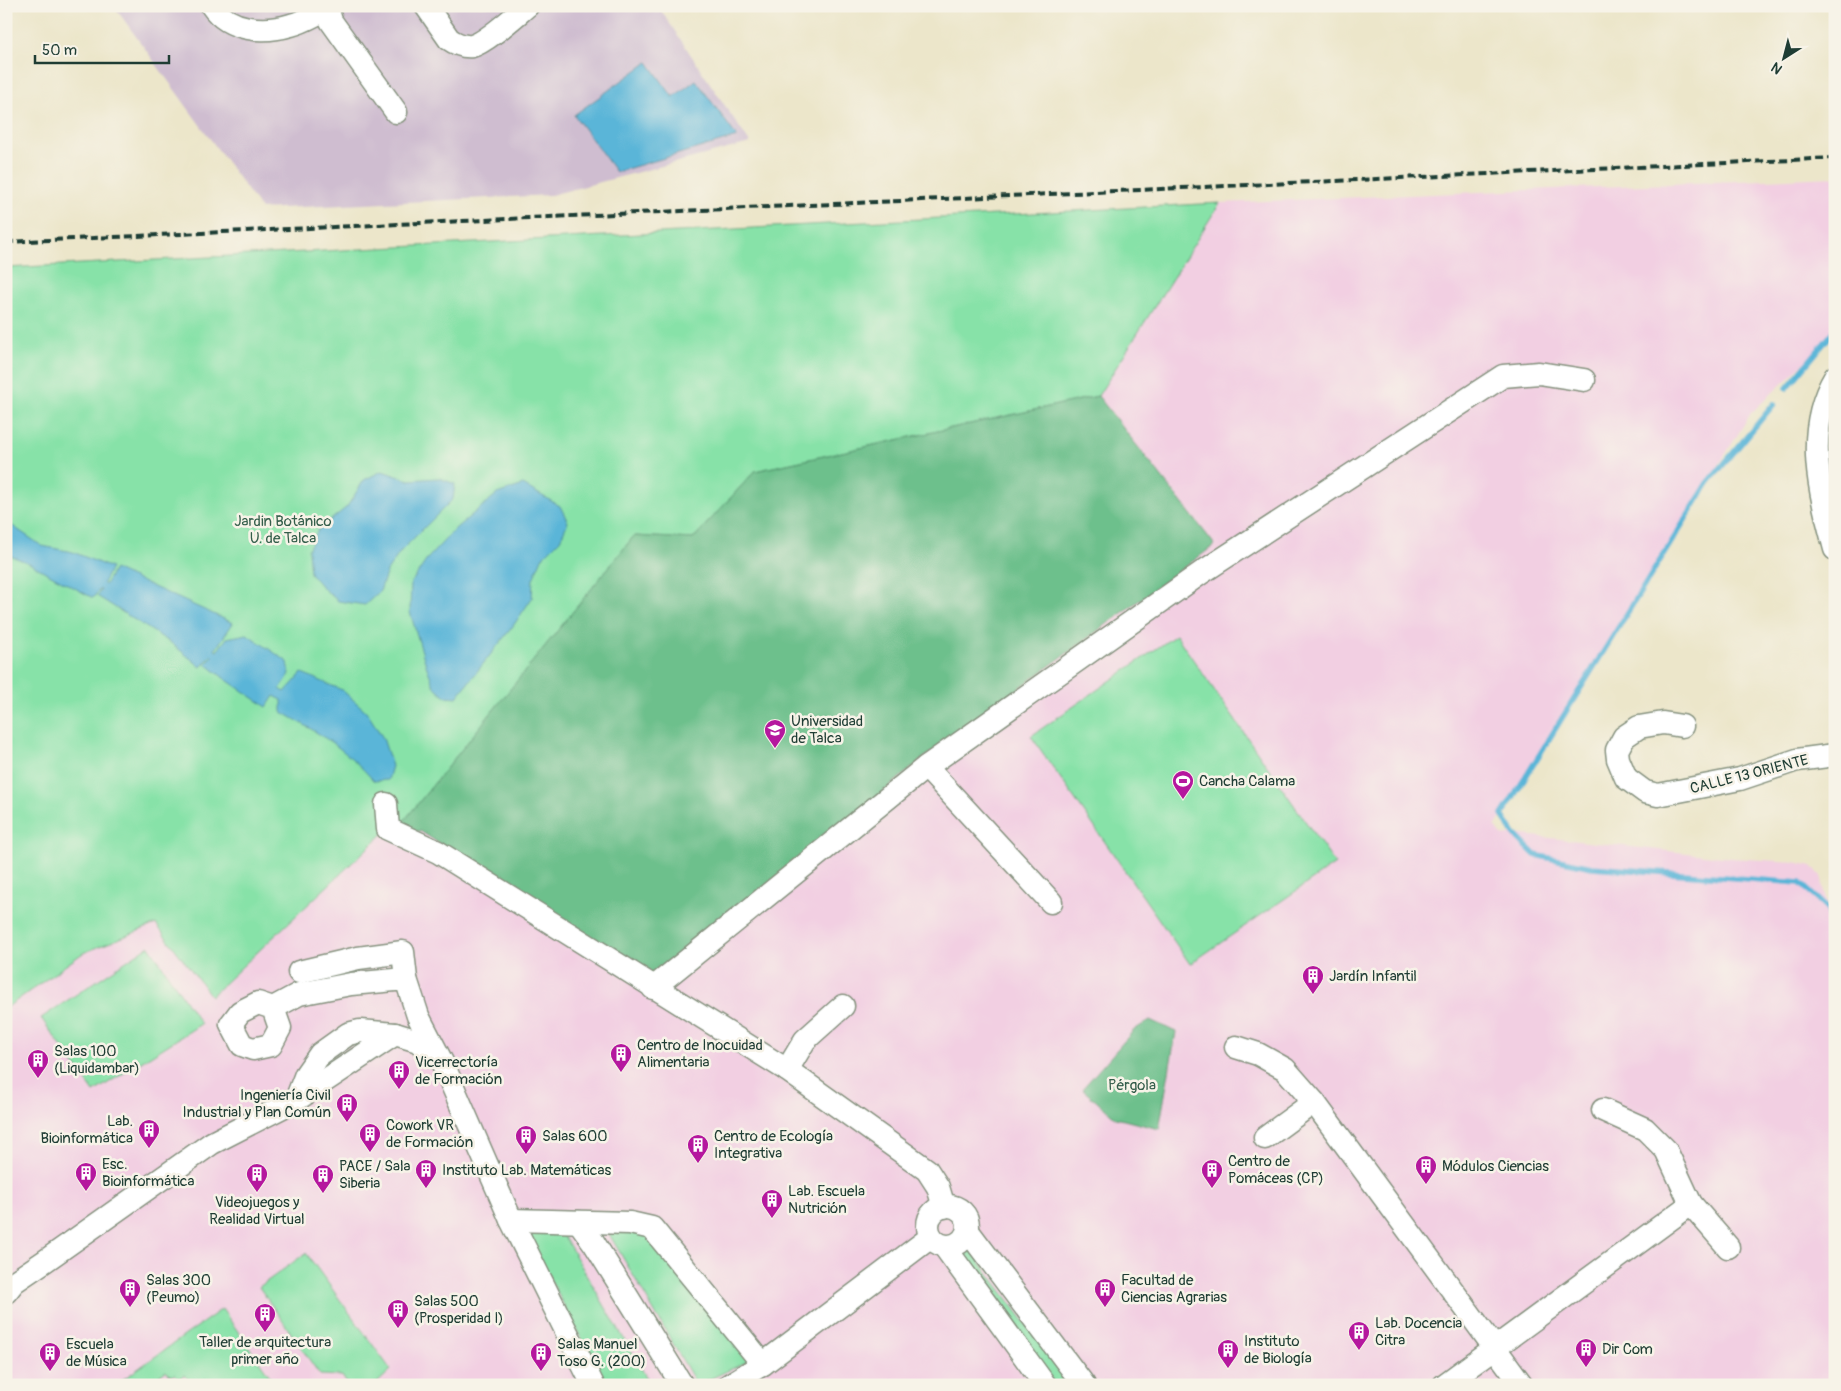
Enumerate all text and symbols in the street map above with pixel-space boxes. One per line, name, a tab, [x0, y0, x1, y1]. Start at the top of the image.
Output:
scale bar	[35, 32, 169, 64]
north arrow	[1758, 32, 1808, 82]
text: 50 m	[42, 41, 77, 60]
text: N	[1768, 58, 1785, 78]
park label: Jardin Botánico U. de Talca	[234, 512, 332, 548]
place label: Universidad de Talca	[791, 712, 863, 748]
school or university icon: Universidad de Talca	[763, 718, 787, 749]
street label: CALLE 13 ORIENTE	[1688, 751, 1810, 798]
sports icon: Cancha Calama	[1171, 769, 1195, 800]
place label: Cancha Calama	[1199, 772, 1295, 791]
building icon: Jardín Infantil	[1301, 964, 1325, 995]
place label: Jardín Infantil	[1329, 967, 1417, 986]
place label: Centro de Inocuidad Alimentaria	[637, 1036, 763, 1072]
place label: Salas 100 (Liquidambar)	[54, 1042, 140, 1078]
building icon: Centro de Inocuidad Alimentaria	[609, 1042, 633, 1073]
building icon: Salas 100 (Liquidambar)	[26, 1048, 50, 1079]
place label: Vicerrectoría de Formación	[415, 1053, 502, 1089]
building icon: Vicerrectoría de Formación	[387, 1059, 411, 1090]
park label: Pérgola	[1108, 1076, 1156, 1095]
place label: Ingeniería Civil Industrial y Plan Común	[183, 1086, 331, 1122]
building icon: Ingeniería Civil Industrial y Plan Común	[335, 1092, 359, 1123]
place label: Lab. Bioinformática	[41, 1112, 133, 1148]
place label: Cowork VR de Formación	[386, 1116, 473, 1152]
building icon: Lab. Bioinformática	[137, 1118, 161, 1149]
building icon: Cowork VR de Formación	[358, 1122, 382, 1153]
building icon: Salas 600	[514, 1124, 538, 1155]
place label: Salas 600	[542, 1127, 607, 1146]
place label: Centro de Ecología Integrativa	[714, 1127, 833, 1163]
building icon: Centro de Ecología Integrativa	[686, 1133, 710, 1164]
place label: Centro de Pomáceas (CP)	[1228, 1152, 1324, 1188]
building icon: Módulos Ciencias	[1414, 1154, 1438, 1185]
place label: Esc. Bioinformática	[102, 1155, 194, 1191]
place label: PACE / Sala Siberia	[339, 1157, 411, 1193]
place label: Módulos Ciencias	[1442, 1157, 1549, 1176]
building icon: Instituto Lab. Matemáticas	[414, 1158, 438, 1189]
building icon: Centro de Pomáceas (CP)	[1200, 1158, 1224, 1189]
building icon: Esc. Bioinformática	[74, 1161, 98, 1192]
place label: Instituto Lab. Matemáticas	[442, 1161, 611, 1180]
building icon: Videojuegos y Realidad Virtual	[245, 1162, 269, 1193]
building icon: PACE / Sala Siberia	[311, 1163, 335, 1194]
place label: Lab. Escuela Nutrición	[788, 1182, 865, 1218]
building icon: Lab. Escuela Nutrición	[760, 1188, 784, 1219]
place label: Videojuegos y Realidad Virtual	[209, 1193, 305, 1229]
place label: Salas 300 (Peumo)	[146, 1271, 211, 1307]
place label: Facultad de Ciencias Agrarias	[1121, 1271, 1227, 1307]
building icon: Salas 300 (Peumo)	[118, 1277, 142, 1308]
building icon: Facultad de Ciencias Agrarias	[1093, 1277, 1117, 1308]
place label: Salas 500 (Prosperidad I)	[414, 1292, 504, 1328]
building icon: Salas 500 (Prosperidad I)	[386, 1298, 410, 1329]
building icon: Taller de arquitectura primer año	[253, 1302, 277, 1333]
place label: Lab. Docencia Citra	[1375, 1314, 1462, 1350]
building icon: Lab. Docencia Citra	[1347, 1320, 1371, 1351]
place label: Instituto de Biología	[1244, 1332, 1312, 1368]
place label: Taller de arquitectura primer año	[199, 1333, 331, 1369]
place label: Escuela de Música	[66, 1335, 127, 1371]
place label: Salas Manuel Toso G. (200)	[557, 1335, 646, 1371]
building icon: Dir Com	[1574, 1337, 1598, 1368]
building icon: Instituto de Biología	[1216, 1338, 1240, 1369]
place label: Dir Com	[1602, 1340, 1653, 1359]
building icon: Escuela de Música	[38, 1341, 62, 1372]
building icon: Salas Manuel Toso G. (200)	[529, 1341, 553, 1372]

